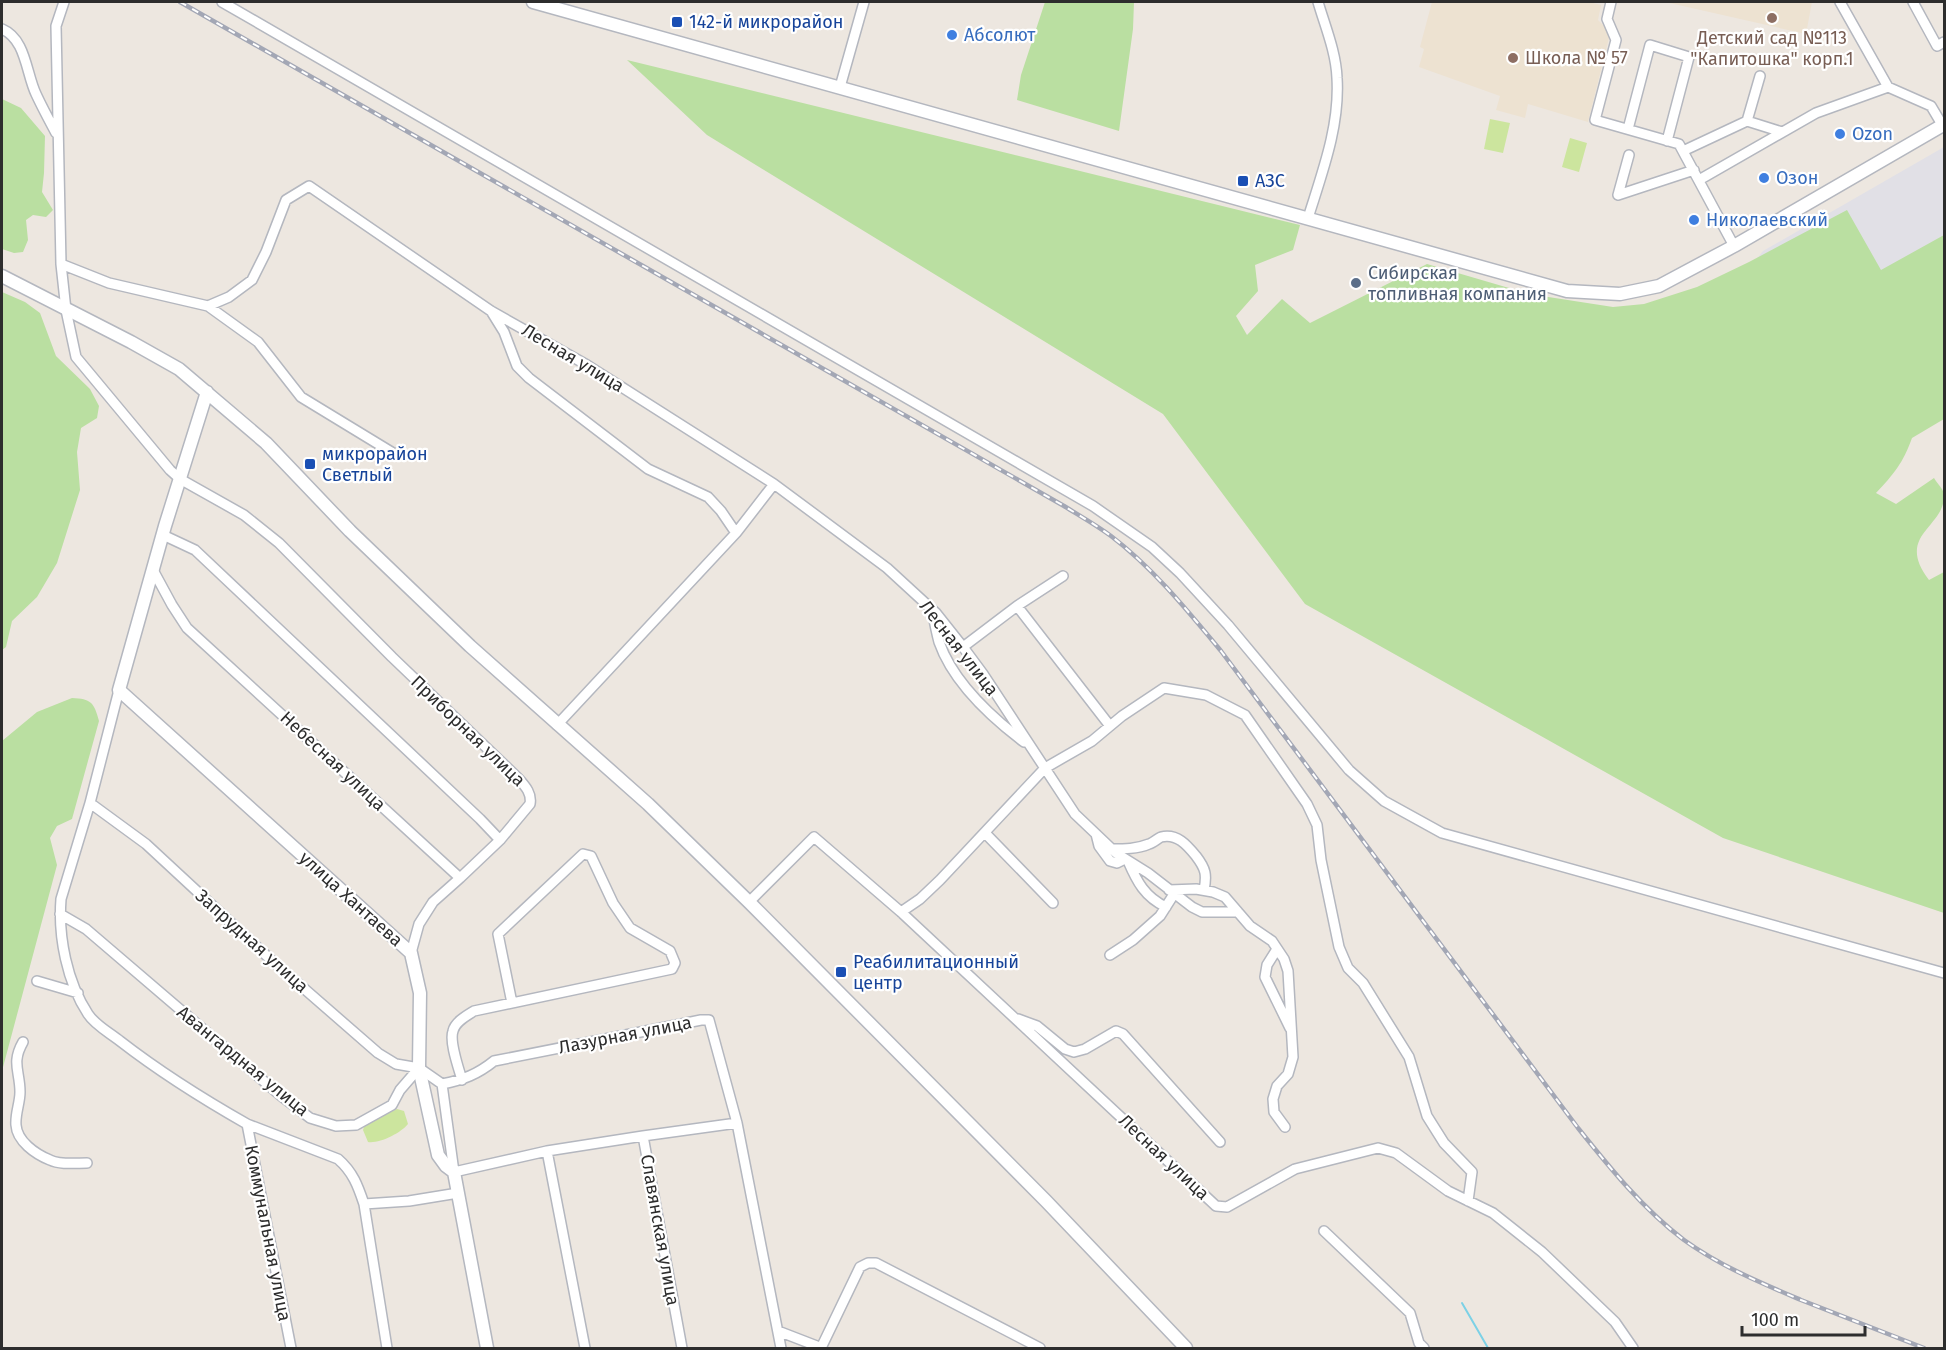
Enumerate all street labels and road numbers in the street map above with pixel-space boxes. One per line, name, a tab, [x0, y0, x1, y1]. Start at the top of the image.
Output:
street label: Лесная улица	[518, 319, 628, 397]
street label: Лесная улица	[915, 596, 1003, 700]
street label: Приборная улица	[406, 671, 530, 791]
street label: Небесная улица	[276, 707, 390, 815]
street label: улица Хантаева	[295, 847, 407, 951]
street label: Запрудная улица	[191, 885, 313, 997]
street label: Авангардная улица	[173, 1001, 313, 1121]
street label: Лазурная улица	[557, 1011, 693, 1059]
street label: Лесная улица	[1114, 1110, 1214, 1204]
street label: Коммунальная улица	[240, 1143, 296, 1323]
street label: Славянская улица	[636, 1153, 684, 1307]

